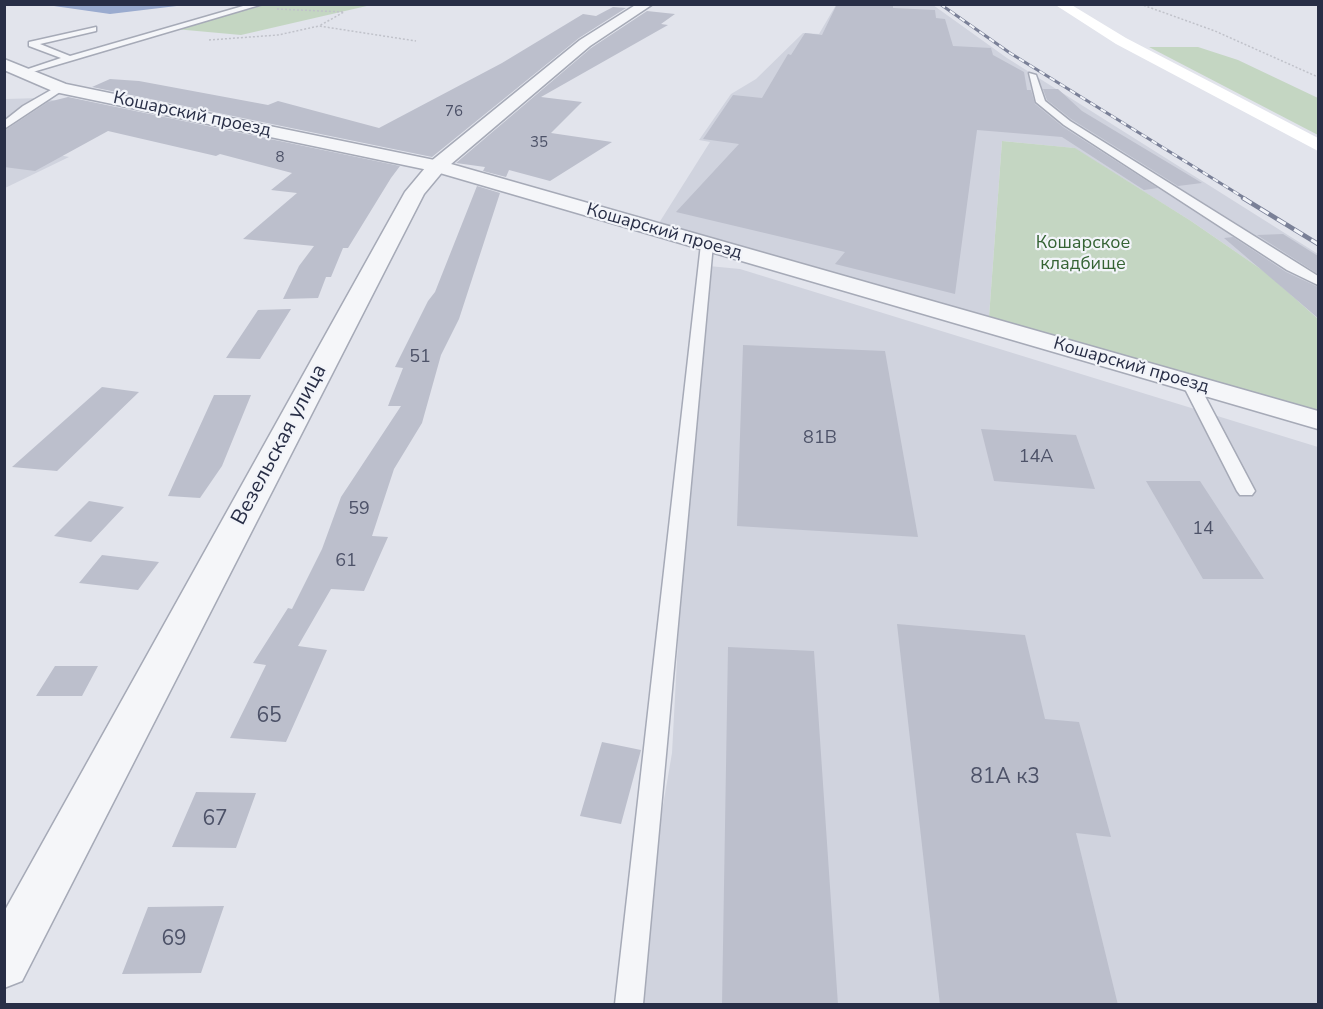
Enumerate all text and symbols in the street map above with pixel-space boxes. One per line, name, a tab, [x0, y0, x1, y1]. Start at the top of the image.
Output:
street label: Кошарский проезд	[111, 88, 273, 142]
house number: 76	[445, 103, 463, 121]
house number: 35	[530, 134, 548, 152]
house number: 8	[276, 149, 284, 167]
street label: Кошарский проезд	[584, 199, 744, 265]
park label: Кошарское кладбище	[1036, 233, 1130, 276]
street label: Кошарский проезд	[1051, 333, 1211, 399]
house number: 51	[409, 347, 431, 369]
street label: Везельская улица	[227, 360, 333, 530]
house number: 81В	[803, 428, 837, 450]
house number: 14А	[1019, 447, 1053, 469]
house number: 59	[348, 499, 370, 521]
house number: 14	[1192, 519, 1214, 541]
house number: 61	[335, 551, 357, 573]
house number: 65	[256, 704, 282, 730]
house number: 81А к3	[970, 765, 1040, 791]
house number: 67	[202, 807, 228, 833]
house number: 69	[161, 927, 187, 953]

